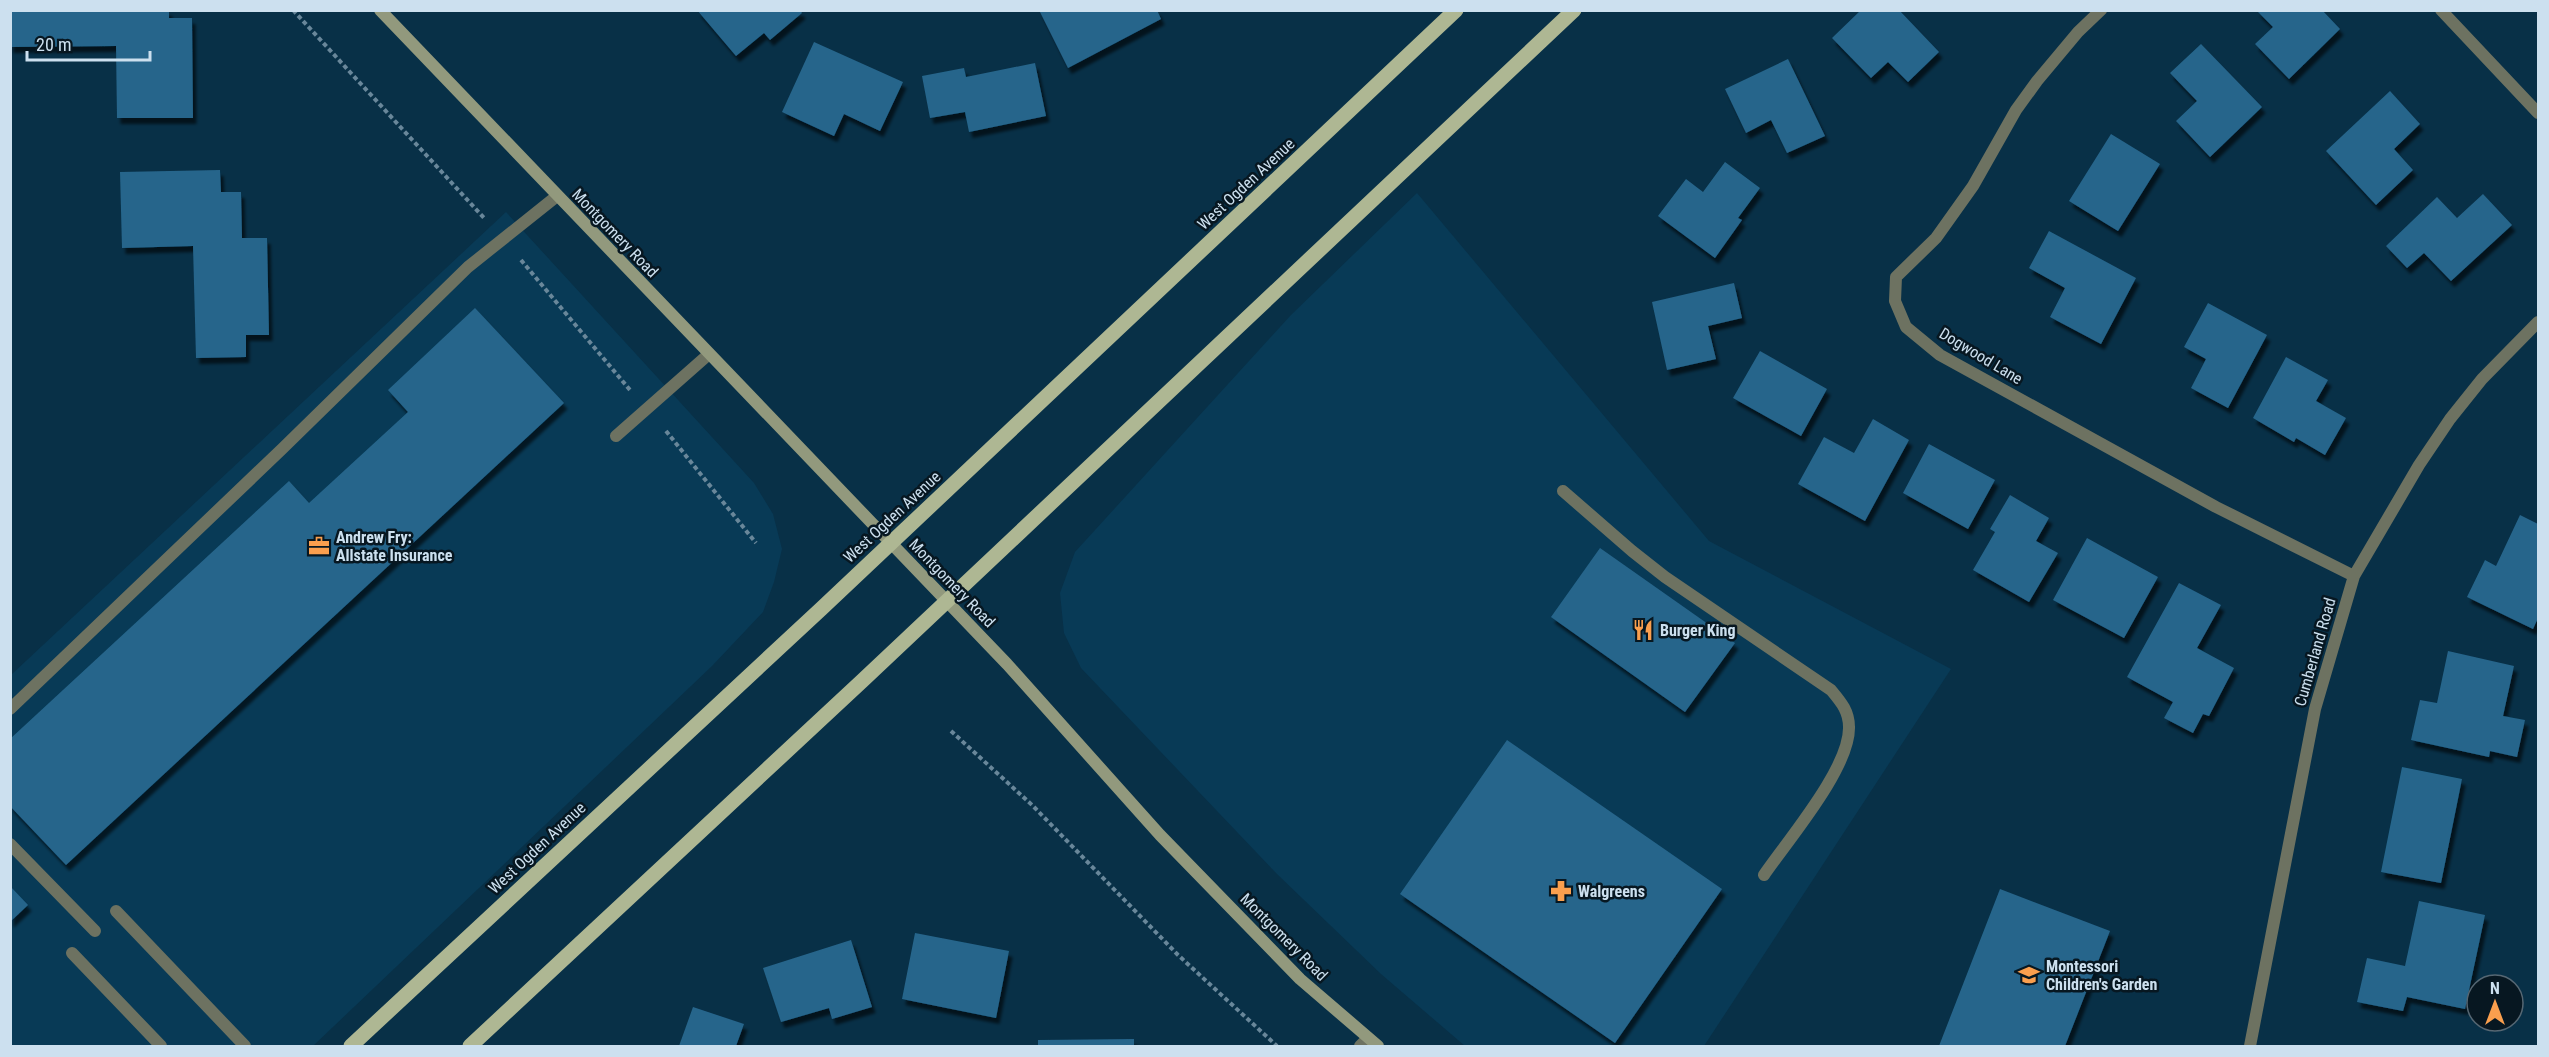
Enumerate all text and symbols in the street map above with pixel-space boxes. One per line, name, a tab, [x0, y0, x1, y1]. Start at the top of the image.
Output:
scale bar	[27, 24, 150, 62]
text: 20 m	[36, 34, 71, 55]
street label: West Ogden Avenue	[1194, 134, 1298, 234]
street label: Montgomery Road	[568, 185, 662, 281]
street label: Dogwood Lane	[1936, 324, 2026, 388]
street label: West Ogden Avenue	[840, 467, 944, 567]
place label: Andrew Fry: Allstate Insurance	[336, 528, 453, 565]
office icon: Andrew Fry: Allstate Insurance	[307, 534, 331, 558]
street label: Montgomery Road	[905, 535, 999, 631]
street label: Cumberland Road	[2290, 596, 2340, 708]
restaurant icon: Burger King	[1631, 618, 1655, 642]
place label: Burger King	[1660, 621, 1736, 640]
street label: West Ogden Avenue	[485, 798, 589, 898]
pharmacy icon: Walgreens	[1549, 879, 1573, 903]
place label: Walgreens	[1578, 882, 1645, 901]
street label: Montgomery Road	[1236, 889, 1332, 985]
place label: Montessori Children's Garden	[2046, 957, 2157, 994]
school or university icon: Montessori Children's Garden	[2017, 963, 2041, 987]
north arrow	[2465, 973, 2525, 1033]
text: N	[2490, 979, 2500, 998]

